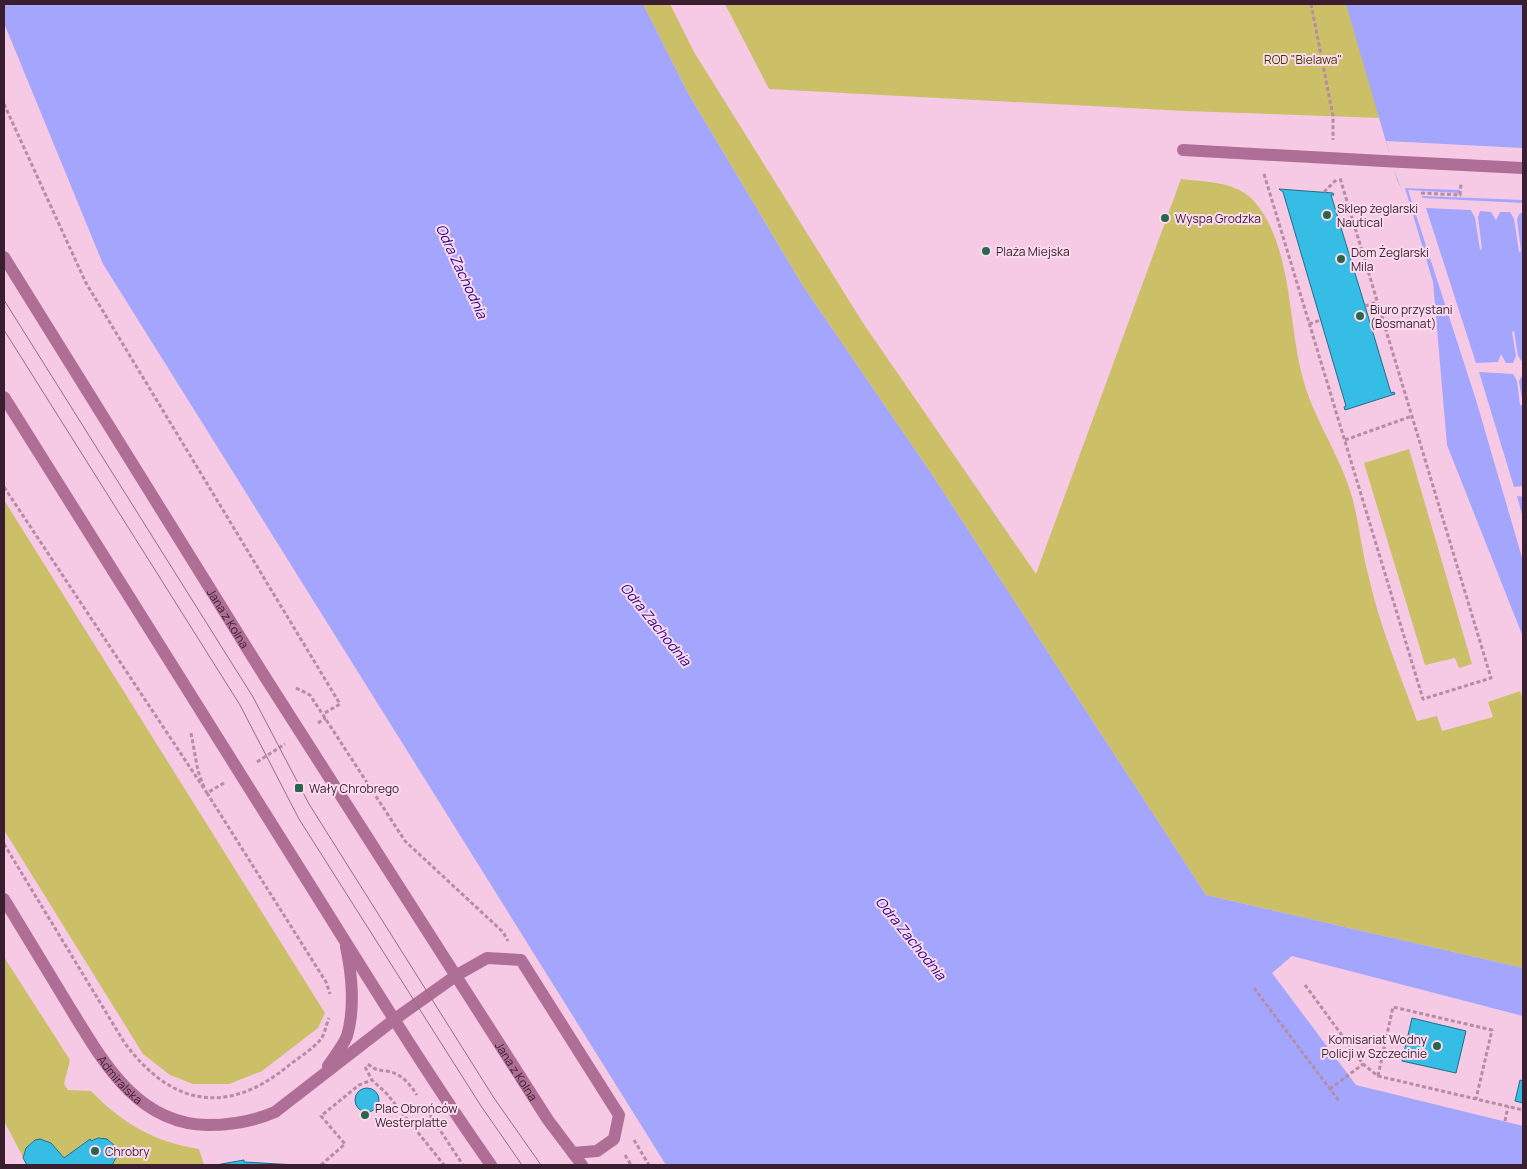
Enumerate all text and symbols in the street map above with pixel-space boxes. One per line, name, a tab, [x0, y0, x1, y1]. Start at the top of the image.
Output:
park label: ROD "Bielawa"	[1264, 51, 1342, 68]
place label: Sklep żeglarski Nautical	[1337, 200, 1418, 231]
marker: Sklep żeglarski Nautical	[1321, 209, 1333, 221]
place label: Wyspa Grodzka	[1175, 210, 1261, 227]
marker: Wyspa Grodzka	[1159, 212, 1171, 224]
water label: Odra Zachodnia	[432, 221, 493, 322]
place label: Plaża Miejska	[996, 243, 1070, 260]
place label: Dom Żeglarski Mila	[1351, 244, 1429, 275]
marker: Plaża Miejska	[980, 245, 992, 257]
marker: Dom Żeglarski Mila	[1335, 253, 1347, 265]
place label: Biuro przystani (Bosmanat)	[1370, 301, 1453, 332]
marker: Biuro przystani (Bosmanat)	[1354, 310, 1366, 322]
water label: Odra Zachodnia	[616, 578, 696, 671]
street label: Jana z Kolna	[203, 585, 253, 651]
place label: Wały Chrobrego	[309, 780, 399, 797]
marker: Wały Chrobrego	[293, 782, 305, 794]
water label: Odra Zachodnia	[871, 892, 951, 985]
place label: Komisariat Wodny Policji w Szczecinie	[1322, 1031, 1428, 1062]
street label: Jana z Kolna	[491, 1038, 542, 1104]
marker: Komisariat Wodny Policji w Szczecinie	[1431, 1040, 1443, 1052]
street label: Admiralska	[94, 1052, 146, 1108]
place label: Plac Obrońców Westerplatte	[375, 1100, 458, 1131]
marker: Plac Obrońców Westerplatte	[359, 1109, 371, 1121]
place label: Chrobry	[105, 1143, 150, 1160]
marker: Chrobry	[89, 1145, 101, 1157]

